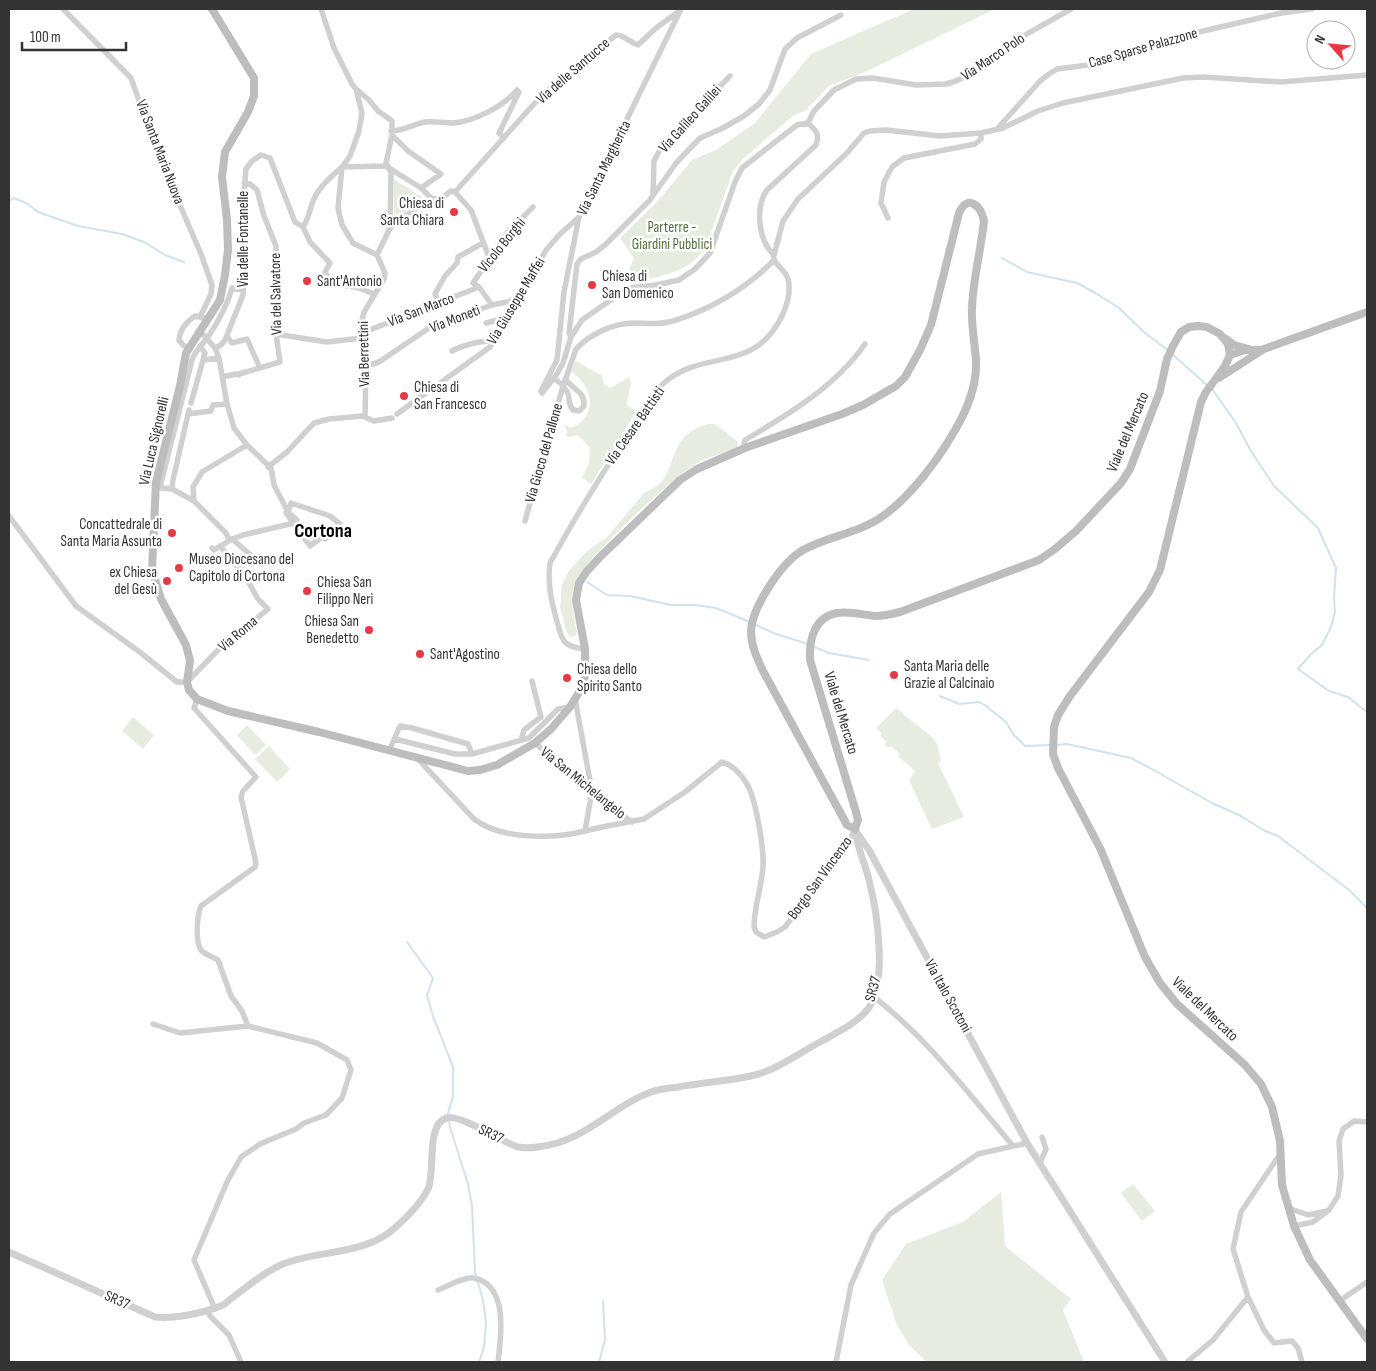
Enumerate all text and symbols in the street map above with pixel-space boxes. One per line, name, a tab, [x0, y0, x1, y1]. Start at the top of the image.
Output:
scale bar	[22, 20, 126, 52]
north arrow	[1306, 20, 1356, 70]
street label: Case Sparse Palazzone	[1086, 23, 1200, 73]
text: 100 m	[30, 28, 61, 47]
street label: Via Marco Polo	[958, 29, 1028, 85]
text: N	[1311, 32, 1329, 47]
street label: Via delle Santucce	[532, 34, 614, 108]
street label: Via Galileo Galilei	[655, 81, 726, 157]
street label: Via Santa Maria Nuova	[131, 97, 189, 207]
street label: Via Santa Margherita	[573, 117, 635, 219]
street label: Via delle Fontanelle	[234, 191, 253, 287]
place label: Chiesa di Santa Chiara	[381, 194, 444, 230]
marker: Chiesa di Santa Chiara	[448, 206, 460, 218]
street label: Vicolo Borghi	[474, 214, 530, 276]
park label: Parterre - Giardini Pubblici	[632, 218, 712, 254]
street label: Via del Salvatore	[266, 253, 286, 335]
street label: Via Giuseppe Maffei	[483, 254, 550, 348]
place label: Chiesa di San Domenico	[602, 267, 674, 303]
place label: Sant'Antonio	[317, 272, 382, 291]
marker: Sant'Antonio	[301, 275, 313, 287]
marker: Chiesa di San Domenico	[586, 279, 598, 291]
street label: Via San Marco	[385, 289, 457, 331]
street label: Via Moneti	[427, 301, 483, 337]
street label: Via Berrettini	[354, 321, 374, 387]
place label: Chiesa di San Francesco	[414, 378, 486, 414]
street label: Via Cesare Battisti	[601, 383, 669, 469]
street label: Viale del Mercato	[1103, 389, 1153, 475]
marker: Chiesa di San Francesco	[398, 390, 410, 402]
street label: Via Luca Signorelli	[135, 395, 173, 487]
street label: Via Gioco del Pallone	[521, 401, 567, 505]
place label: Concattedrale di Santa Maria Assunta	[61, 515, 162, 551]
district label: Cortona	[294, 519, 352, 543]
marker: Concattedrale di Santa Maria Assunta	[166, 527, 178, 539]
place label: Museo Diocesano del Capitolo di Cortona	[189, 550, 294, 586]
marker: Museo Diocesano del Capitolo di Cortona	[173, 562, 185, 574]
place label: ex Chiesa del Gesù	[109, 563, 157, 599]
place label: Chiesa San Filippo Neri	[317, 573, 374, 609]
marker: ex Chiesa del Gesù	[161, 575, 173, 587]
marker: Chiesa San Filippo Neri	[301, 585, 313, 597]
street label: Via Roma	[214, 612, 262, 656]
place label: Chiesa San Benedetto	[304, 612, 359, 648]
marker: Chiesa San Benedetto	[363, 624, 375, 636]
place label: Sant'Agostino	[430, 645, 500, 664]
marker: Sant'Agostino	[414, 648, 426, 660]
place label: Santa Maria delle Grazie al Calcinaio	[904, 657, 994, 693]
place label: Chiesa dello Spirito Santo	[577, 660, 642, 696]
street label: Viale del Mercato	[819, 669, 863, 757]
marker: Santa Maria delle Grazie al Calcinaio	[888, 669, 900, 681]
marker: Chiesa dello Spirito Santo	[561, 672, 573, 684]
street label: Via San Michelangelo	[536, 743, 630, 823]
street label: Borgo San Vincenzo	[783, 833, 857, 923]
street label: Via Italo Scotoni	[920, 956, 976, 1036]
street label: Viale del Mercato	[1168, 973, 1242, 1045]
street label: SR37	[861, 974, 885, 1004]
street label: SR37	[475, 1120, 507, 1148]
street label: SR37	[101, 1286, 133, 1314]

